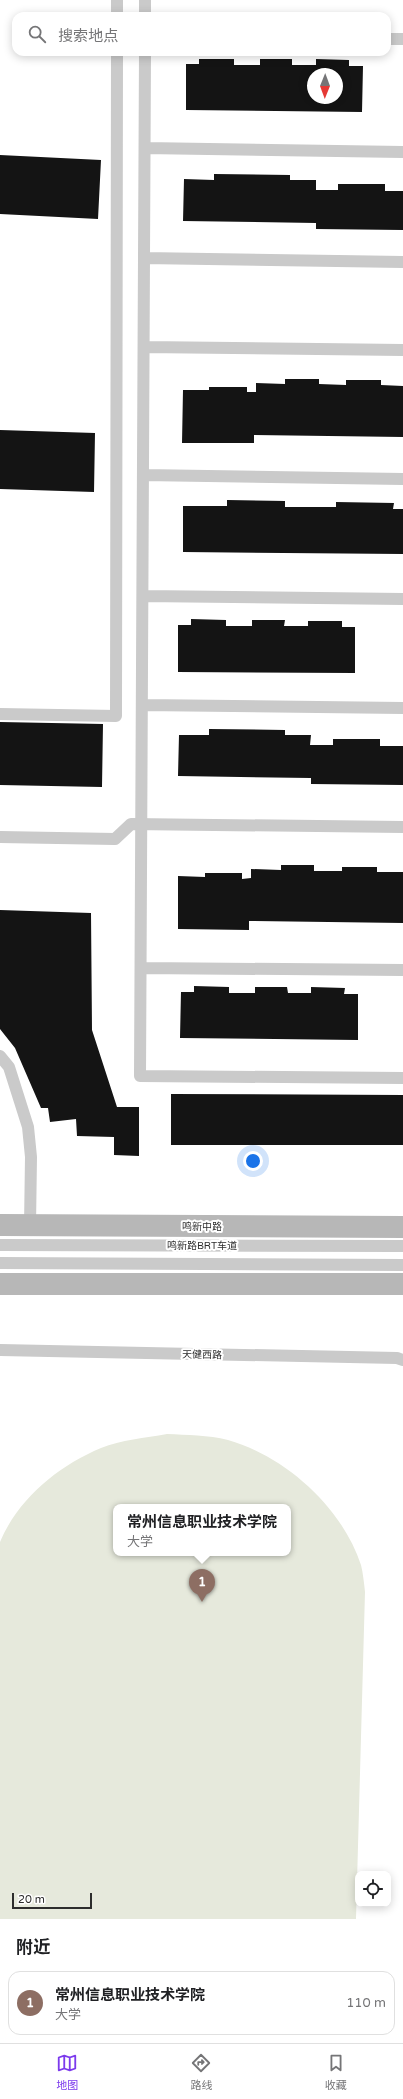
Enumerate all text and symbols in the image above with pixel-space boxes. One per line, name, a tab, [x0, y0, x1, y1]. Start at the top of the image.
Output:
search box	[12, 12, 391, 56]
icon: search	[26, 23, 48, 45]
text: 搜索地点	[58, 27, 118, 45]
north arrow	[307, 68, 343, 104]
your location	[243, 1151, 263, 1171]
street label: 鸣新中路	[182, 1221, 222, 1233]
street label: 鸣新路BRT车道	[167, 1240, 237, 1252]
street label: 天健西路	[182, 1349, 222, 1361]
popup	[113, 1504, 291, 1556]
text: 常州信息职业技术学院	[127, 1513, 277, 1531]
text: 大学	[127, 1534, 153, 1550]
pin: 1	[189, 1569, 215, 1602]
map controls	[355, 1871, 391, 1907]
button: locate	[355, 1871, 391, 1907]
scale bar	[12, 1891, 92, 1910]
text: 20 m	[18, 1893, 45, 1906]
text: 附近	[16, 1937, 50, 1958]
text: 常州信息职业技术学院	[55, 1986, 205, 2004]
text: 1	[26, 1995, 34, 2011]
text: 110 m	[346, 1995, 386, 2011]
text: 大学	[55, 2007, 81, 2023]
tab: 地图	[56, 2052, 78, 2092]
tab: 路线	[190, 2052, 212, 2092]
tab: 收藏	[325, 2052, 347, 2092]

